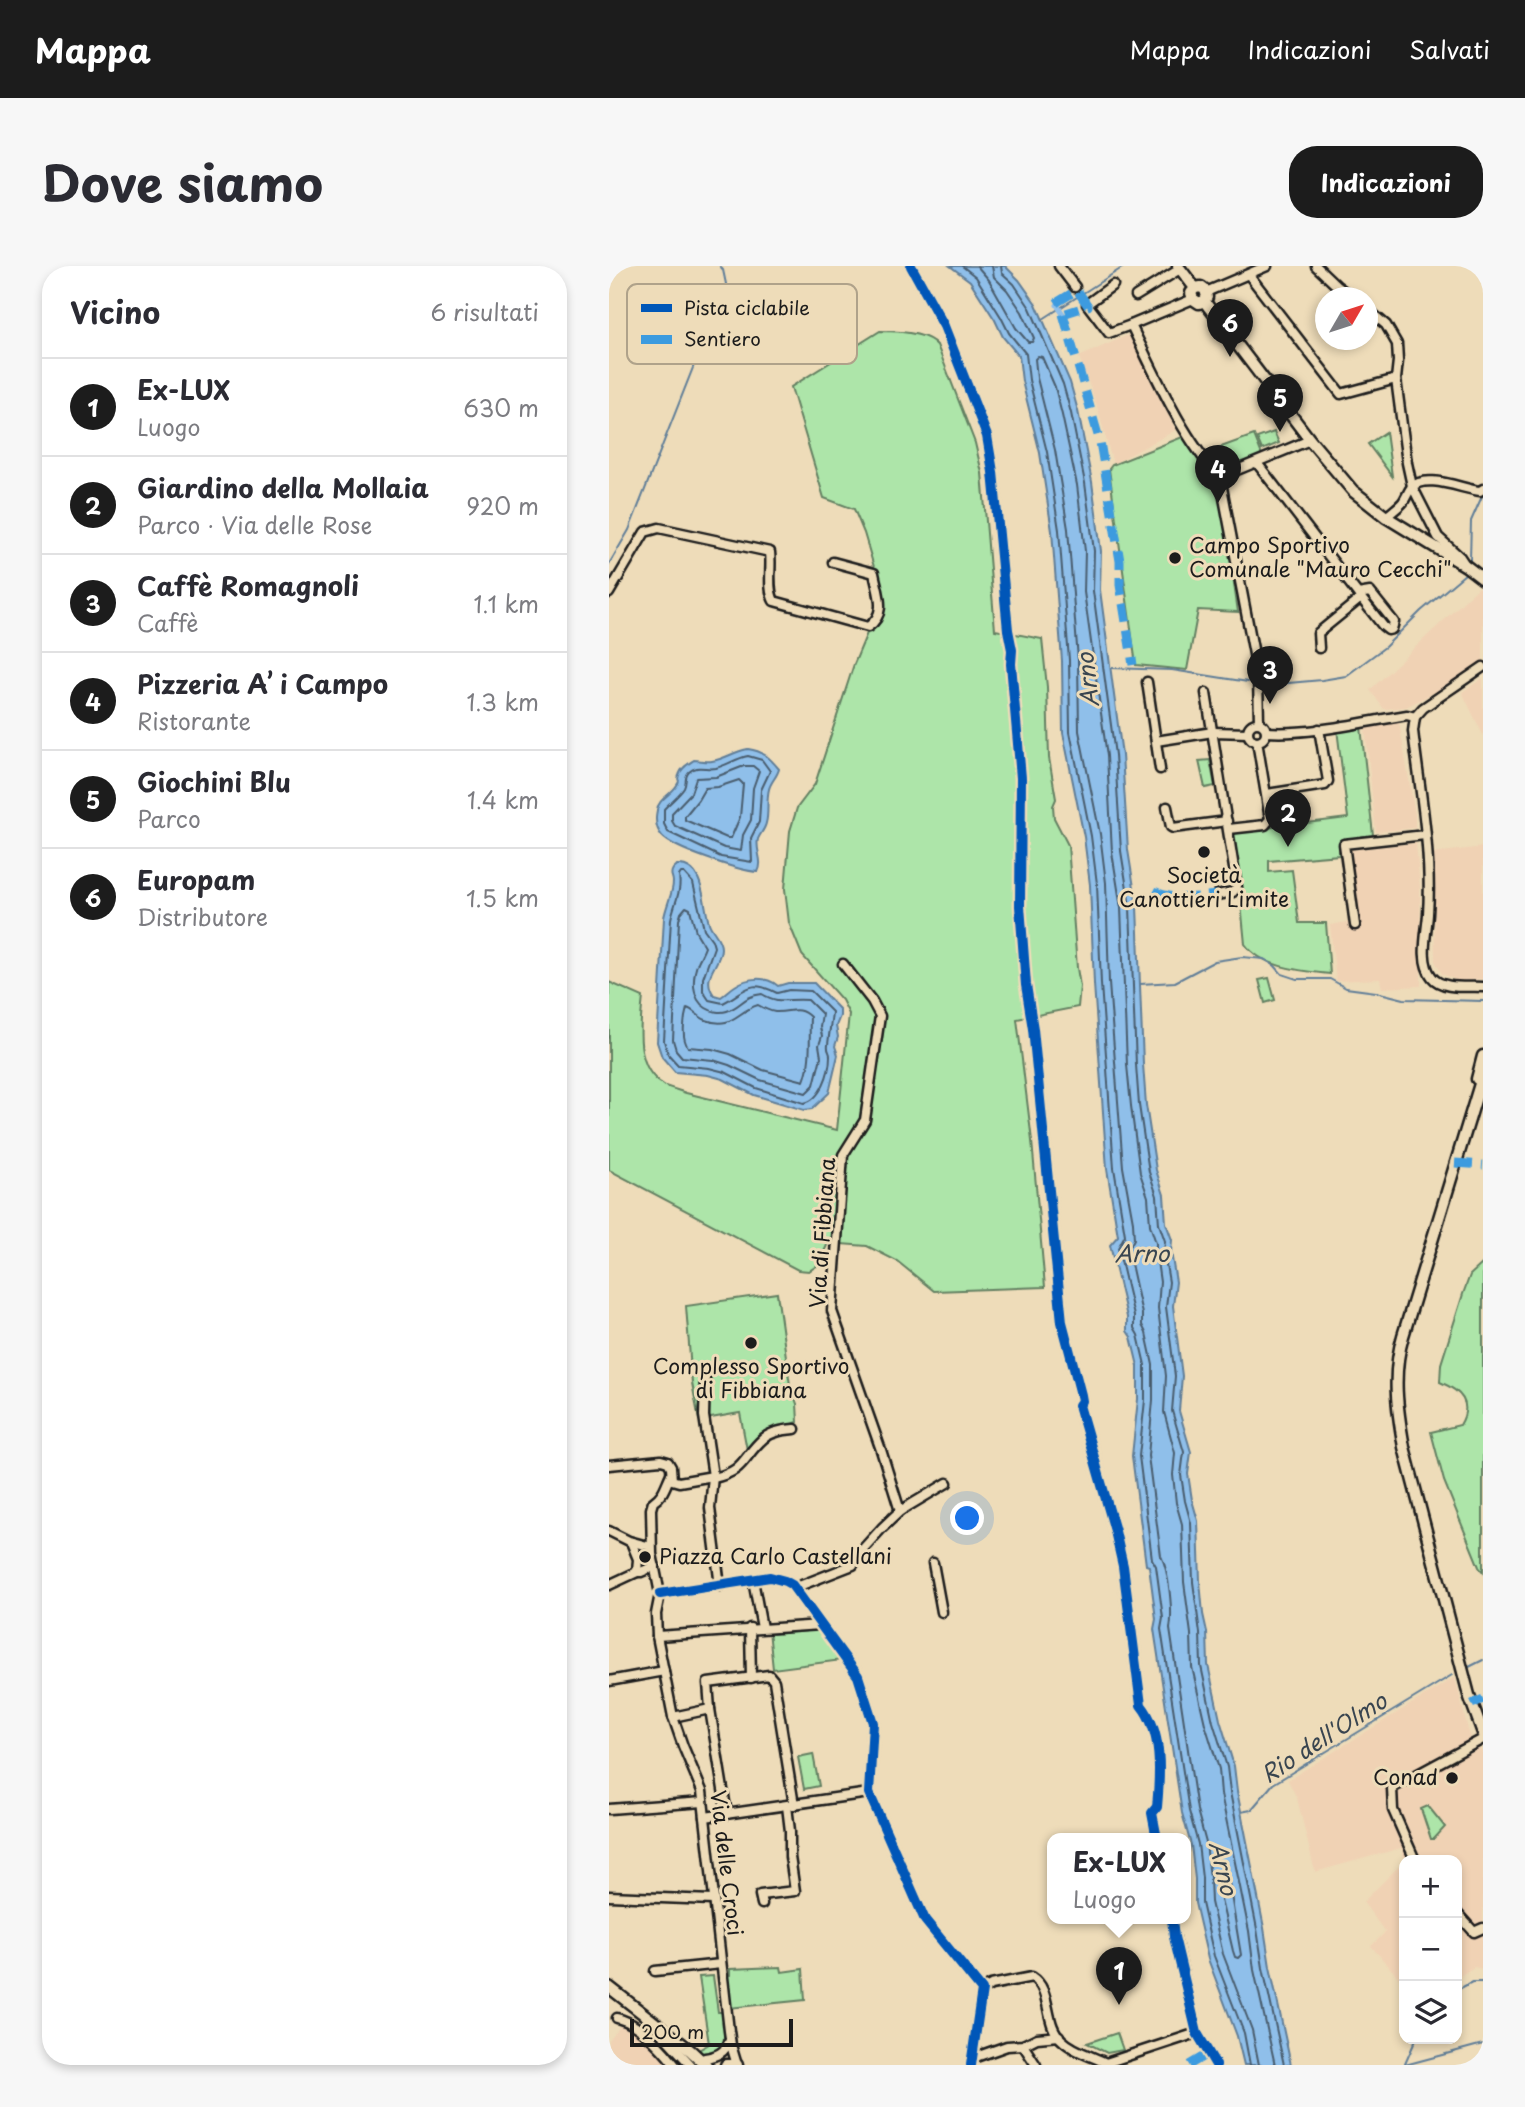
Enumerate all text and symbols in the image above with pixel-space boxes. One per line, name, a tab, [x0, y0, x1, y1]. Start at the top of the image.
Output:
text: Mappa	[35, 24, 151, 74]
text: Mappa	[1130, 31, 1210, 67]
text: Indicazioni	[1248, 31, 1371, 67]
text: Salvati	[1409, 31, 1490, 67]
text: Dove siamo	[42, 145, 323, 219]
button: Indicazioni	[1289, 146, 1483, 218]
legend	[627, 284, 857, 364]
north arrow	[1315, 287, 1378, 350]
text: Vicino	[70, 289, 160, 334]
text: Pista ciclabile	[684, 293, 810, 321]
text: 6 risultati	[430, 294, 539, 329]
pin: 6	[1207, 299, 1253, 357]
text: Sentiero	[684, 324, 761, 352]
text: Ex-LUX	[137, 370, 230, 409]
pin: 5	[1257, 374, 1303, 432]
text: 1	[88, 390, 99, 425]
text: 630 m	[463, 390, 539, 425]
text: Luogo	[137, 409, 201, 444]
pin: 4	[1195, 445, 1241, 503]
text: Giardino della Mollaia	[137, 468, 429, 507]
text: 2	[85, 488, 101, 523]
text: 920 m	[466, 488, 539, 523]
text: Parco · Via delle Rose	[137, 507, 372, 542]
place label: Campo Sportivo Comunale "Mauro Cecchi"	[1189, 528, 1452, 584]
marker: Campo Sportivo Comunale "Mauro Cecchi"	[1167, 550, 1183, 566]
text: Caffè Romagnoli	[137, 566, 359, 605]
text: 3	[85, 586, 101, 621]
text: 1.1 km	[473, 586, 539, 621]
text: Caffè	[137, 605, 199, 640]
pin: 3	[1247, 646, 1293, 704]
water label: Arno	[1066, 650, 1107, 709]
text: Pizzeria A’ i Campo	[137, 664, 388, 703]
text: 4	[85, 684, 101, 719]
text: 1.3 km	[467, 684, 539, 719]
text: Ristorante	[137, 703, 251, 738]
text: Giochini Blu	[137, 762, 291, 801]
text: 5	[86, 782, 100, 817]
text: 1.4 km	[467, 782, 539, 817]
pin: 2	[1265, 789, 1311, 847]
text: Parco	[137, 801, 201, 836]
marker: Società Canottieri Limite	[1196, 844, 1212, 860]
place label: Società Canottieri Limite	[1119, 858, 1289, 914]
text: Europam	[137, 860, 255, 899]
text: 6	[85, 880, 101, 915]
text: 1.5 km	[466, 880, 539, 915]
text: Distributore	[137, 899, 268, 934]
street label: Via di Fibbiana	[800, 1156, 842, 1309]
water label: Arno	[1115, 1235, 1171, 1270]
marker: Complesso Sportivo di Fibbiana	[743, 1335, 759, 1351]
place label: Complesso Sportivo di Fibbiana	[653, 1349, 849, 1405]
your location	[950, 1501, 984, 1535]
place label: Piazza Carlo Castellani	[659, 1539, 892, 1571]
marker: Piazza Carlo Castellani	[637, 1549, 653, 1565]
water label: Rio dell'Olmo	[1253, 1682, 1394, 1791]
place label: Conad	[1373, 1760, 1438, 1792]
marker: Conad	[1444, 1770, 1460, 1786]
street label: Via delle Croci	[703, 1788, 753, 1937]
popup	[1047, 1833, 1191, 1924]
water label: Arno	[1201, 1837, 1248, 1899]
text: Ex-LUX	[1073, 1842, 1165, 1881]
map controls	[1399, 1855, 1462, 2044]
button: +	[1399, 1855, 1462, 1918]
text: Luogo	[1073, 1881, 1136, 1916]
button: −	[1399, 1918, 1462, 1981]
pin: 1	[1096, 1947, 1142, 2005]
button: layers	[1399, 1981, 1462, 2044]
scale bar	[630, 2016, 793, 2048]
text: 200 m	[641, 2017, 704, 2045]

